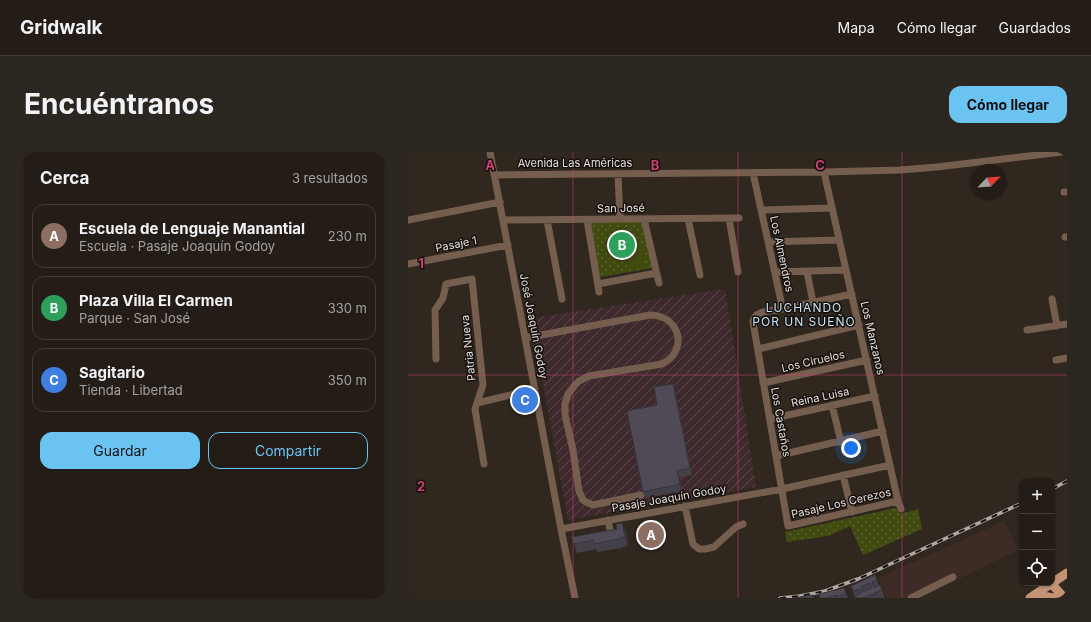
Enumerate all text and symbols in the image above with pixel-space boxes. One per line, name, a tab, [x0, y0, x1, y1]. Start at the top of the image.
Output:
text: Gridwalk	[20, 16, 103, 39]
text: Mapa	[838, 19, 875, 36]
text: Cómo llegar	[897, 19, 977, 36]
text: Guardados	[999, 19, 1071, 36]
button: Cómo llegar	[949, 86, 1067, 123]
text: Encuéntranos	[24, 87, 214, 121]
street label: Avenida Las Américas	[518, 156, 633, 170]
text: A	[485, 157, 495, 173]
text: B	[651, 157, 660, 173]
text: C	[815, 157, 825, 173]
north arrow	[971, 164, 1007, 200]
text: Cerca	[40, 168, 89, 188]
text: 3 resultados	[292, 170, 368, 186]
street label: San José	[597, 201, 645, 215]
street label: Los Almendros	[767, 215, 797, 294]
text: Escuela de Lenguaje Manantial	[79, 219, 305, 238]
text: A	[49, 228, 59, 244]
text: 230 m	[328, 228, 367, 244]
pin: B	[609, 230, 635, 260]
street label: Pasaje 1	[434, 233, 478, 255]
text: Escuela · Pasaje Joaquín Godoy	[79, 238, 275, 254]
text: 1	[418, 255, 424, 271]
street label: José Joaquín Godoy	[517, 272, 551, 380]
text: Plaza Villa El Carmen	[79, 291, 233, 310]
text: B	[50, 300, 58, 316]
text: 330 m	[328, 300, 367, 316]
district label: LUCHANDO POR UN SUEÑO	[752, 300, 856, 329]
street label: Los Manzanos	[858, 300, 888, 377]
text: Parque · San José	[79, 310, 190, 326]
street label: Patria Nueva	[458, 314, 478, 382]
street label: Los Ciruelos	[780, 347, 846, 375]
text: Sagitario	[79, 363, 145, 382]
text: C	[49, 372, 59, 388]
text: 350 m	[328, 372, 367, 388]
text: Tienda · Libertad	[79, 382, 183, 398]
street label: Reina Luisa	[790, 384, 850, 410]
pin: C	[512, 385, 538, 415]
street label: Los Castaños	[768, 386, 794, 458]
button: Guardar	[40, 432, 200, 469]
button: Compartir	[208, 432, 368, 469]
your location	[841, 438, 861, 458]
text: 2	[417, 478, 425, 494]
map controls	[1019, 478, 1055, 586]
button: +	[1019, 478, 1055, 514]
street label: Pasaje Joaquín Godoy	[611, 481, 727, 515]
street label: Pasaje Los Cerezos	[790, 485, 892, 521]
button: −	[1019, 514, 1055, 550]
pin: A	[638, 520, 664, 550]
button: locate	[1019, 550, 1055, 586]

